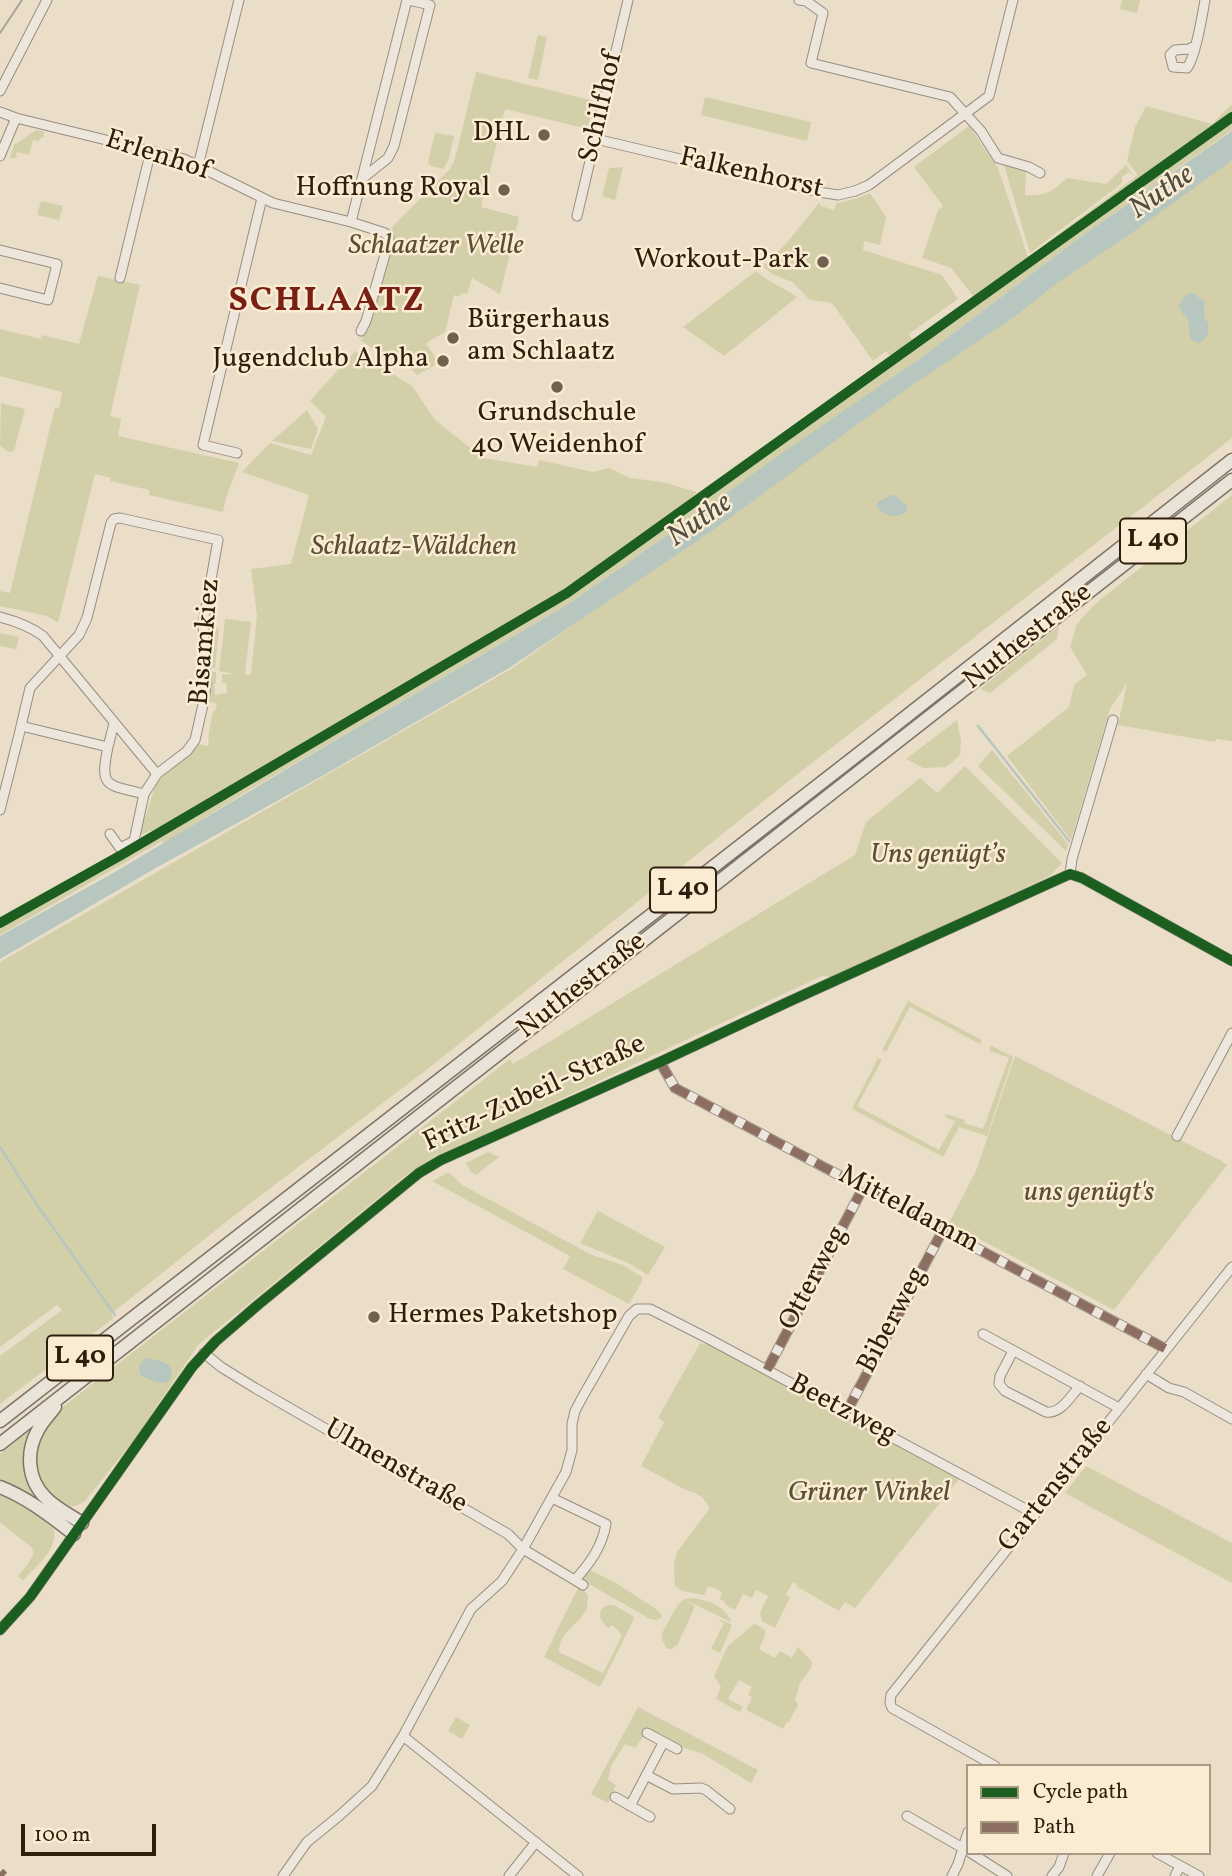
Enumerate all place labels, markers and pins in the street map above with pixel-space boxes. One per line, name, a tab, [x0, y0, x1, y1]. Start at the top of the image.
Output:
place label: DHL	[473, 118, 530, 152]
marker: DHL	[536, 127, 552, 143]
place label: Hoffnung Royal	[296, 173, 490, 207]
marker: Hoffnung Royal	[496, 182, 512, 198]
place label: Workout-Park	[634, 245, 809, 279]
marker: Workout-Park	[815, 254, 831, 270]
place label: Bürgerhaus am Schlaatz	[467, 305, 615, 371]
marker: Bürgerhaus am Schlaatz	[445, 330, 461, 346]
place label: Jugendclub Alpha	[213, 344, 429, 378]
marker: Jugendclub Alpha	[435, 353, 451, 369]
marker: Grundschule 40 Weidenhof	[549, 379, 565, 395]
place label: Grundschule 40 Weidenhof	[470, 398, 644, 464]
place label: Hermes Paketshop	[388, 1300, 617, 1334]
marker: Hermes Paketshop	[366, 1309, 382, 1325]

